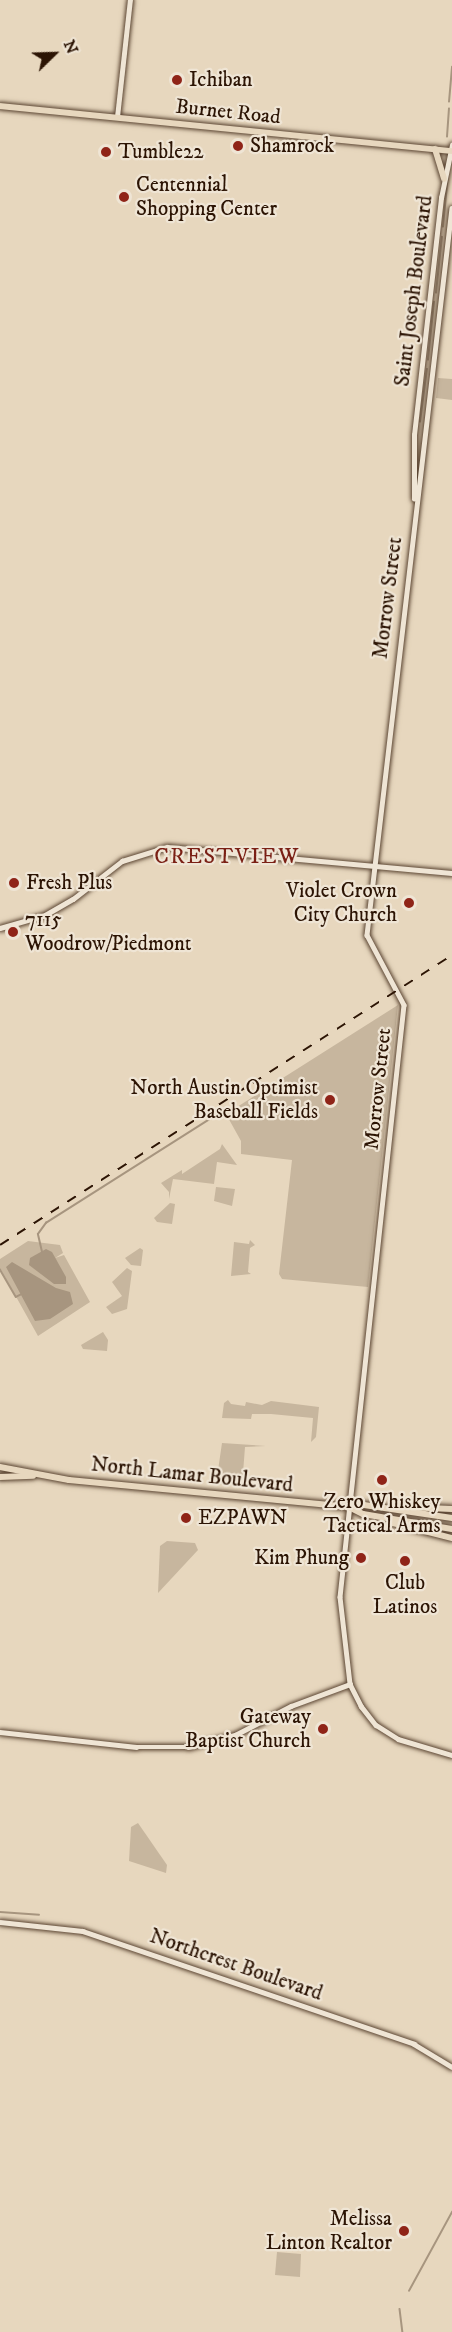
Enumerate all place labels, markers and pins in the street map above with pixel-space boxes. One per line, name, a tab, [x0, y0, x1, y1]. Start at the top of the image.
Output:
place label: Ichiban	[189, 67, 253, 93]
marker: Ichiban	[170, 73, 184, 87]
place label: Shamrock	[250, 133, 334, 159]
place label: Tumble22	[118, 139, 204, 165]
marker: Shamrock	[231, 139, 245, 153]
marker: Tumble22	[99, 145, 113, 159]
place label: Centennial Shopping Center	[136, 172, 277, 222]
marker: Centennial Shopping Center	[117, 190, 131, 204]
place label: Fresh Plus	[26, 870, 112, 896]
marker: Fresh Plus	[7, 876, 21, 890]
place label: Violet Crown City Church	[286, 878, 397, 928]
marker: Violet Crown City Church	[402, 896, 416, 910]
place label: 7115 Woodrow/Piedmont	[25, 907, 192, 957]
marker: 7115 Woodrow/Piedmont	[6, 925, 20, 939]
place label: North Austin Optimist Baseball Fields	[130, 1075, 318, 1125]
marker: North Austin Optimist Baseball Fields	[323, 1093, 337, 1107]
marker: Zero Whiskey Tactical Arms	[375, 1473, 389, 1487]
place label: Zero Whiskey Tactical Arms	[324, 1489, 440, 1539]
place label: EZPAWN	[198, 1505, 287, 1531]
marker: EZPAWN	[179, 1511, 193, 1525]
place label: Kim Phung	[254, 1545, 349, 1571]
marker: Kim Phung	[354, 1551, 368, 1565]
marker: Club Latinos	[398, 1554, 412, 1568]
place label: Club Latinos	[373, 1570, 437, 1620]
place label: Gateway Baptist Church	[185, 1704, 311, 1754]
marker: Gateway Baptist Church	[316, 1722, 330, 1736]
place label: Melissa Linton Realtor	[266, 2206, 392, 2256]
marker: Melissa Linton Realtor	[397, 2224, 411, 2238]

